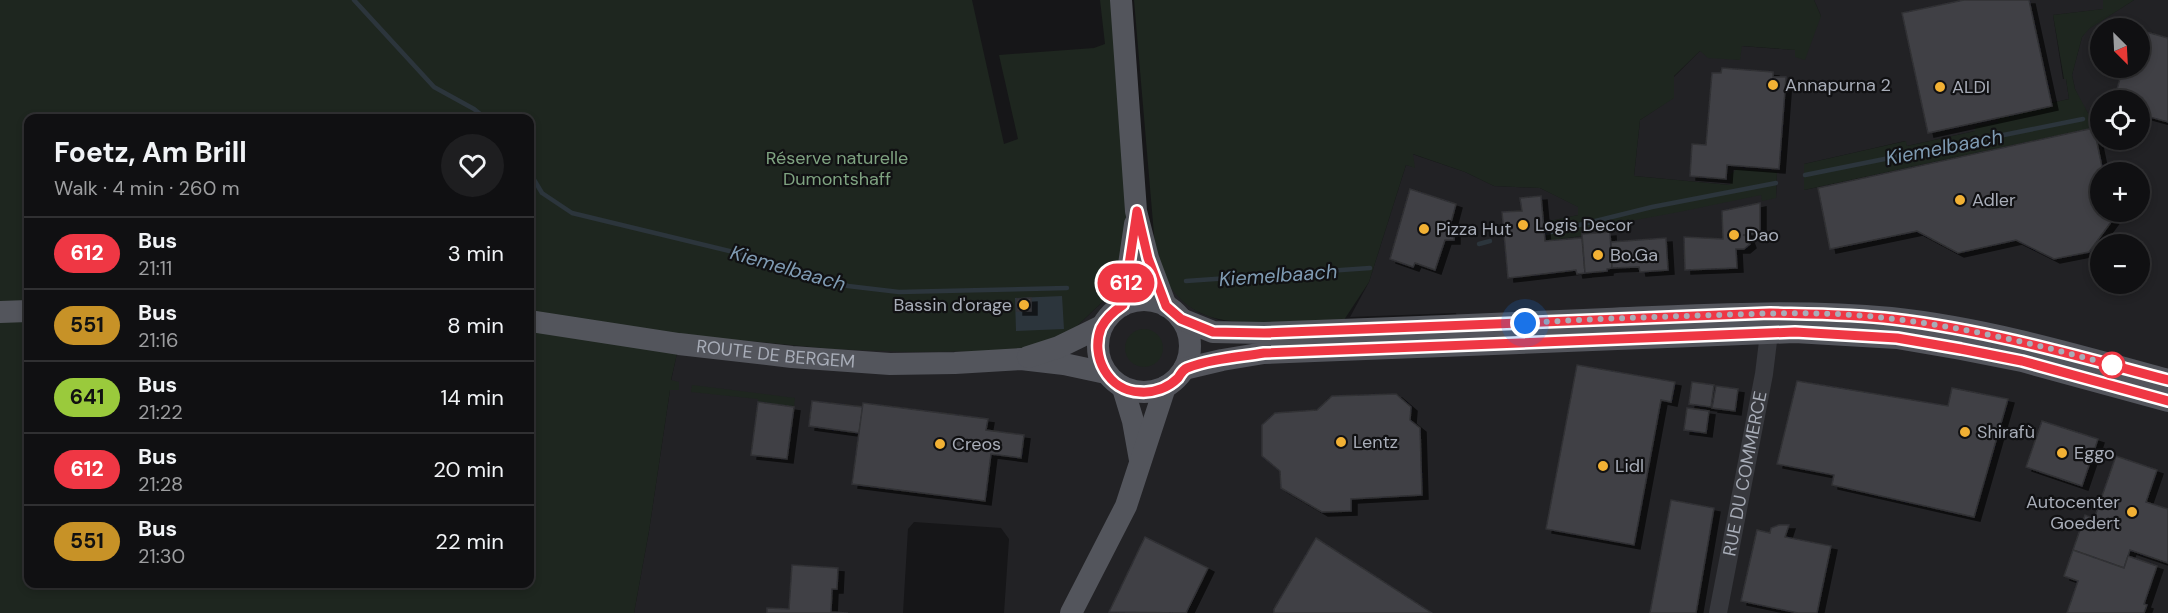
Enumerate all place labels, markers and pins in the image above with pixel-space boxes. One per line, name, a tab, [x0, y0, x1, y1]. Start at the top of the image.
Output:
place label: Annapurna 2	[1785, 73, 1891, 97]
place label: ALDI	[1952, 75, 1990, 99]
marker: Annapurna 2	[1766, 78, 1780, 92]
marker: ALDI	[1933, 80, 1947, 94]
place label: Adler	[1972, 188, 2016, 212]
marker: Adler	[1953, 193, 1967, 207]
place label: Logis Decor	[1535, 213, 1633, 237]
place label: Pizza Hut	[1436, 217, 1511, 241]
marker: Logis Decor	[1516, 218, 1530, 232]
marker: Pizza Hut	[1417, 222, 1431, 236]
place label: Dao	[1746, 223, 1779, 247]
marker: Dao	[1727, 228, 1741, 242]
place label: Bo.Ga	[1610, 243, 1658, 267]
marker: Bo.Ga	[1591, 248, 1605, 262]
place label: Bassin d'orage	[893, 293, 1012, 317]
marker: Bassin d'orage	[1017, 298, 1031, 312]
unlabelled marker	[2099, 352, 2125, 378]
place label: Shirafù	[1977, 420, 2035, 444]
marker: Shirafù	[1958, 425, 1972, 439]
place label: Lentz	[1353, 430, 1398, 454]
place label: Creos	[952, 432, 1001, 456]
marker: Lentz	[1334, 435, 1348, 449]
marker: Creos	[933, 437, 947, 451]
place label: Eggo	[2074, 441, 2115, 465]
marker: Eggo	[2055, 446, 2069, 460]
place label: Lidl	[1615, 454, 1644, 478]
marker: Lidl	[1596, 459, 1610, 473]
place label: Autocenter Goedert	[2026, 490, 2120, 535]
marker: Autocenter Goedert	[2125, 505, 2139, 519]

